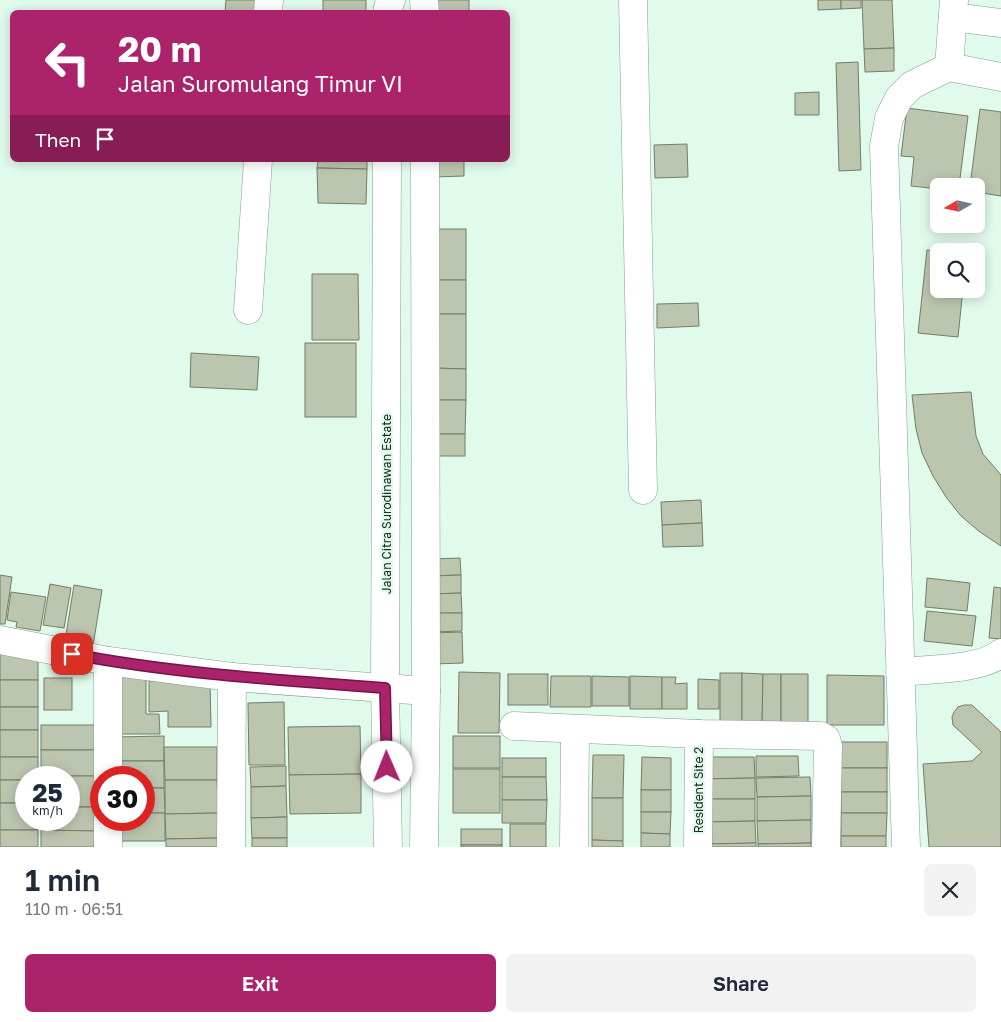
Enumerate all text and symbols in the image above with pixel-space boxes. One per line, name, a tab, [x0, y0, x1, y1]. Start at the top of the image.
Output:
text: 20 m	[118, 28, 201, 70]
icon: left	[35, 30, 100, 95]
text: Jalan Suromulang Timur VI	[118, 70, 403, 97]
icon: arrive	[91, 125, 119, 153]
text: Then	[35, 128, 81, 151]
north arrow	[930, 178, 985, 232]
map controls	[930, 178, 985, 298]
button: search	[930, 243, 985, 298]
street label: Jalan Citra Surodinawan Estate	[379, 414, 394, 594]
pin	[51, 633, 93, 675]
icon: arrive	[58, 640, 86, 668]
position arrow	[360, 740, 412, 792]
street label: Resident Site 2	[691, 747, 706, 833]
speed limit sign: 30	[90, 766, 155, 831]
text: 25	[32, 777, 63, 808]
text: km/h	[32, 803, 63, 818]
text: 1 min	[25, 862, 100, 898]
button: close	[924, 864, 976, 916]
text: 110 m · 06:51	[25, 899, 123, 919]
button: Exit	[25, 954, 496, 1012]
button: Share	[506, 954, 976, 1012]

